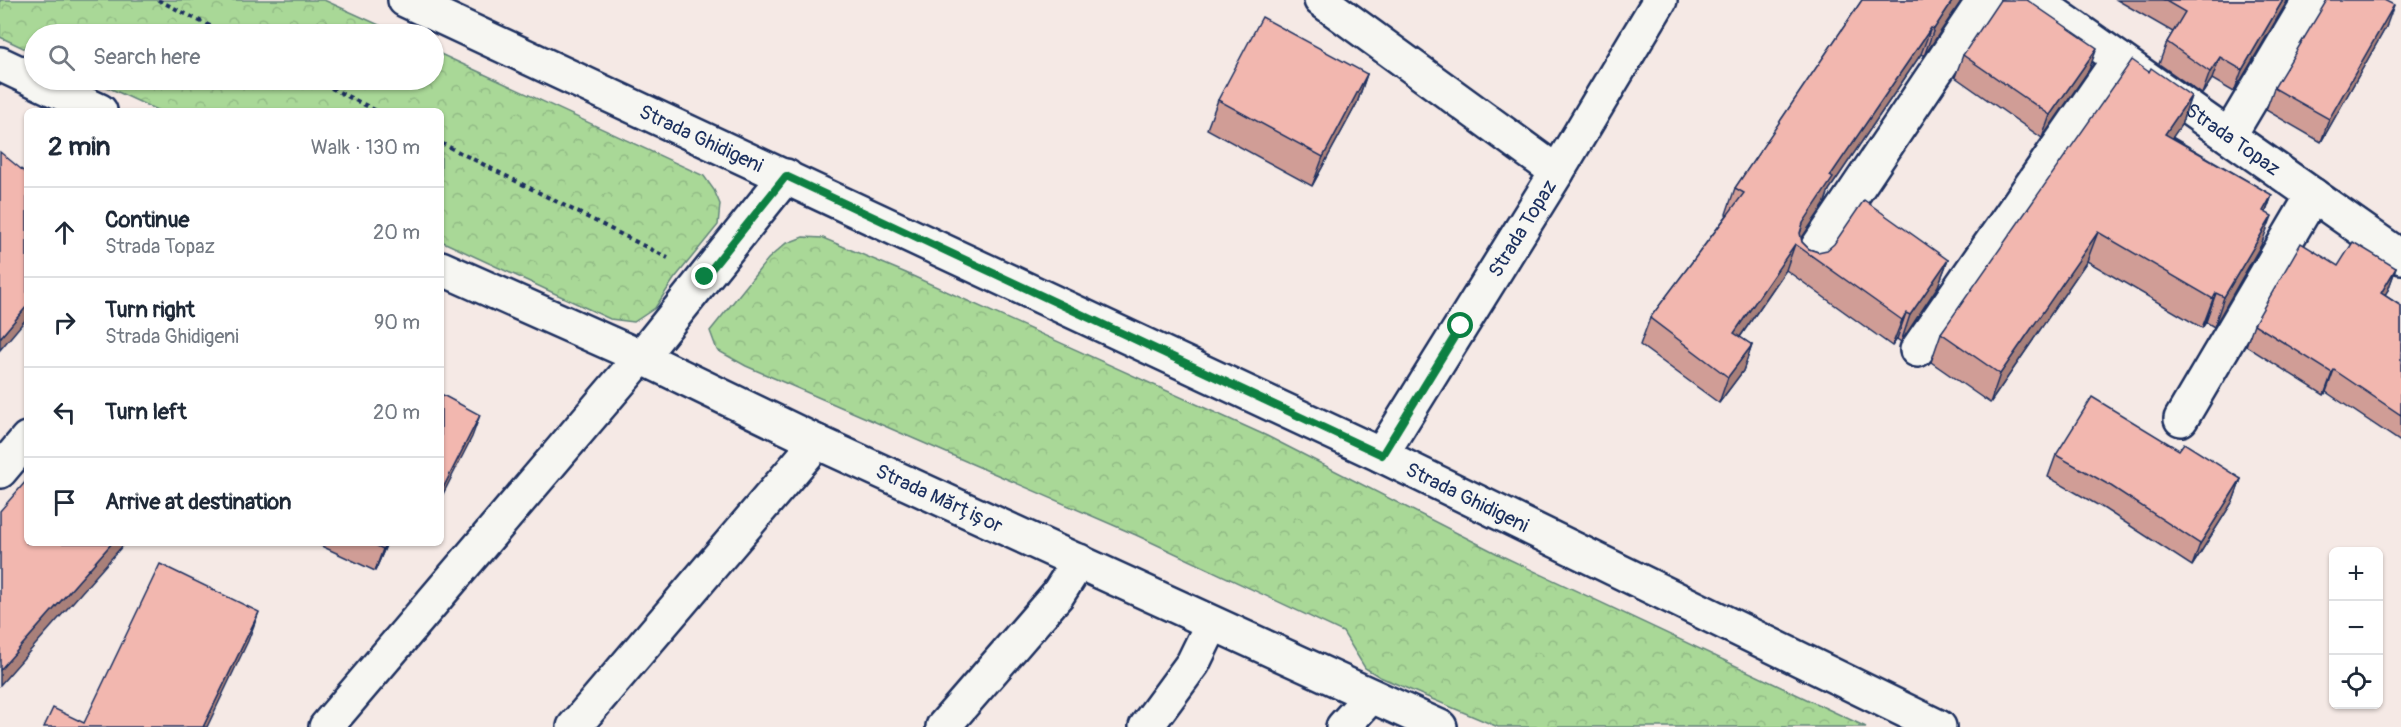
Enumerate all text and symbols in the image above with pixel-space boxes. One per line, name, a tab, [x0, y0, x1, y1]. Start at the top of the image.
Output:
search box	[24, 24, 444, 90]
icon: search	[45, 41, 78, 74]
text: Search here	[93, 43, 200, 71]
street label: Strada Topaz	[2181, 98, 2285, 181]
street label: Strada Ghidigeni	[635, 99, 767, 178]
text: 2 min	[48, 131, 110, 163]
text: Walk · 130 m	[311, 135, 420, 160]
street label: Strada Topaz	[1483, 175, 1562, 282]
text: Continue	[105, 206, 189, 234]
icon: ahead	[48, 216, 81, 249]
text: 20 m	[373, 220, 420, 245]
text: Strada Topaz	[105, 234, 215, 259]
route end	[691, 263, 717, 289]
text: Turn right	[105, 296, 195, 324]
icon: right	[48, 306, 81, 339]
text: 90 m	[374, 310, 420, 335]
route start	[1447, 312, 1473, 338]
text: Strada Ghidigeni	[105, 324, 239, 349]
icon: left	[48, 396, 81, 429]
text: Turn left	[105, 398, 187, 426]
text: 20 m	[373, 400, 420, 425]
street label: Strada Ghidigeni	[1402, 457, 1533, 538]
street label: Strada Mărțișor	[872, 459, 1007, 538]
icon: arrive	[48, 486, 81, 519]
text: Arrive at destination	[105, 488, 291, 516]
map controls	[2329, 547, 2383, 709]
button: +	[2329, 547, 2383, 601]
button: −	[2329, 601, 2383, 655]
button: locate	[2329, 655, 2383, 709]

